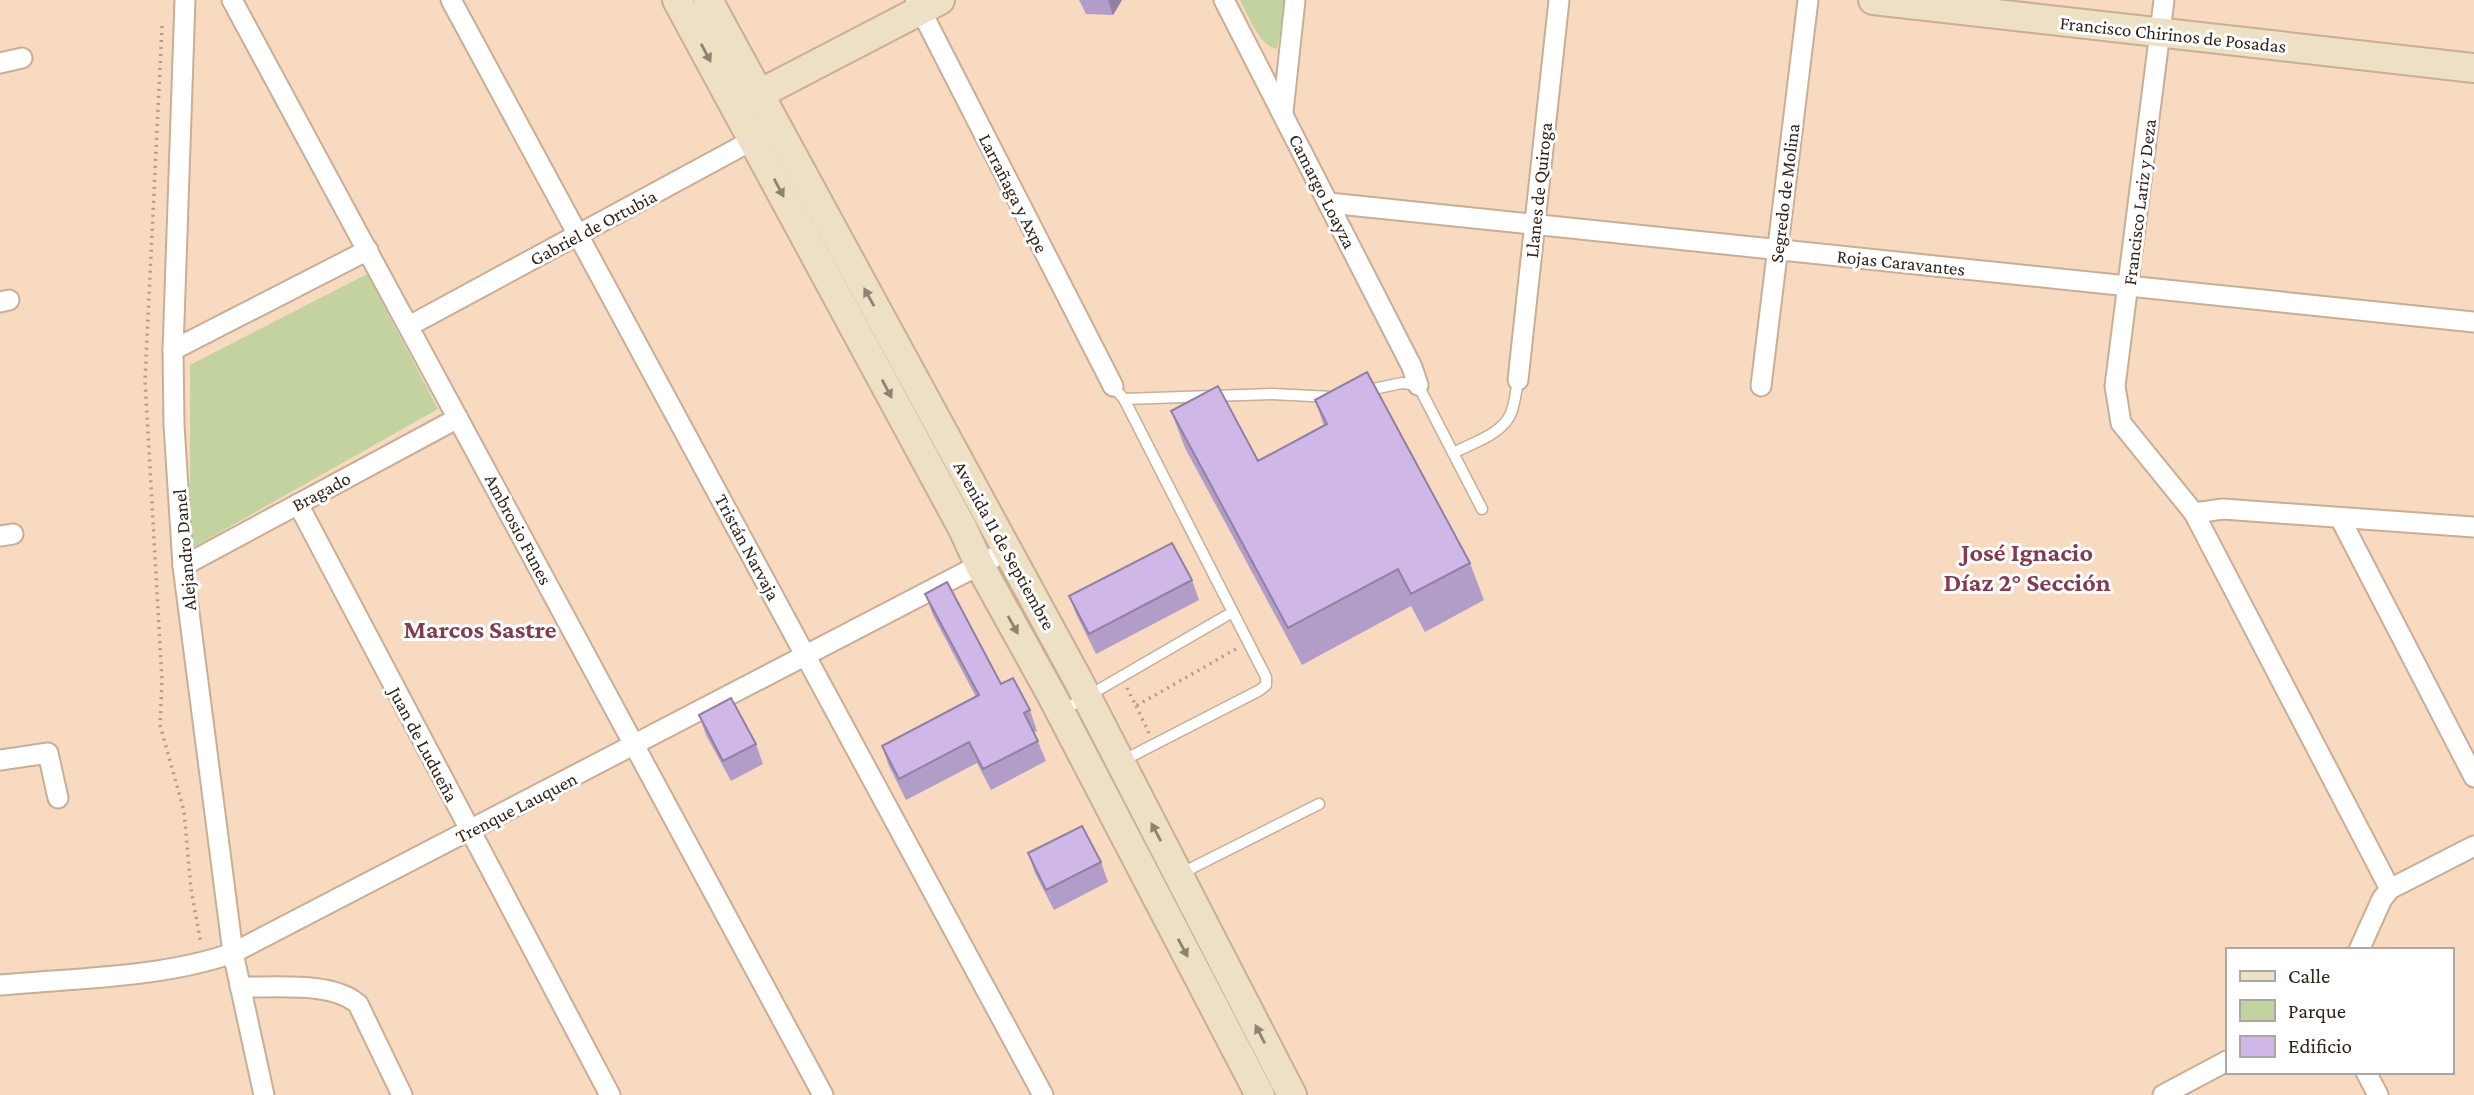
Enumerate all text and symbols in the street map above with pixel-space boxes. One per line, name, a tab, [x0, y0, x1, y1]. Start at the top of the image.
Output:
street label: Francisco Chirinos de Posadas	[2059, 12, 2287, 57]
one-way arrow	[700, 44, 712, 64]
street label: Francisco Lariz y Deza	[2119, 117, 2160, 286]
street label: Llanes de Quiroga	[1521, 121, 1556, 259]
street label: Segredo de Molina	[1766, 122, 1803, 264]
street label: Larrañaga y Axpe	[975, 130, 1053, 256]
street label: Camargo Loayza	[1285, 130, 1361, 252]
one-way arrow	[773, 179, 785, 198]
street label: Gabriel de Ortubia	[526, 185, 660, 270]
street label: Rojas Caravantes	[1836, 245, 1966, 281]
one-way arrow	[863, 287, 875, 307]
one-way arrow	[881, 379, 893, 399]
street label: Avenida 11 de Septiembre	[949, 457, 1060, 633]
street label: Bragado	[289, 467, 354, 515]
street label: Ambrosio Funes	[481, 470, 557, 588]
street label: Alejandro Danel	[169, 488, 201, 612]
street label: Tristán Narvaja	[710, 491, 784, 604]
district label: José Ignacio Díaz 2° Sección	[1943, 538, 2111, 597]
district label: Marcos Sastre	[403, 615, 557, 644]
one-way arrow	[1007, 616, 1019, 635]
street label: Juan de Ludueña	[384, 681, 463, 805]
street label: Trenque Lauquen	[452, 768, 581, 847]
one-way arrow	[1150, 822, 1162, 842]
one-way arrow	[1177, 939, 1189, 959]
legend	[2226, 948, 2453, 1074]
text: Calle	[2288, 964, 2330, 988]
text: Parque	[2288, 999, 2346, 1023]
one-way arrow	[1255, 1024, 1266, 1044]
text: Edificio	[2288, 1034, 2352, 1058]

